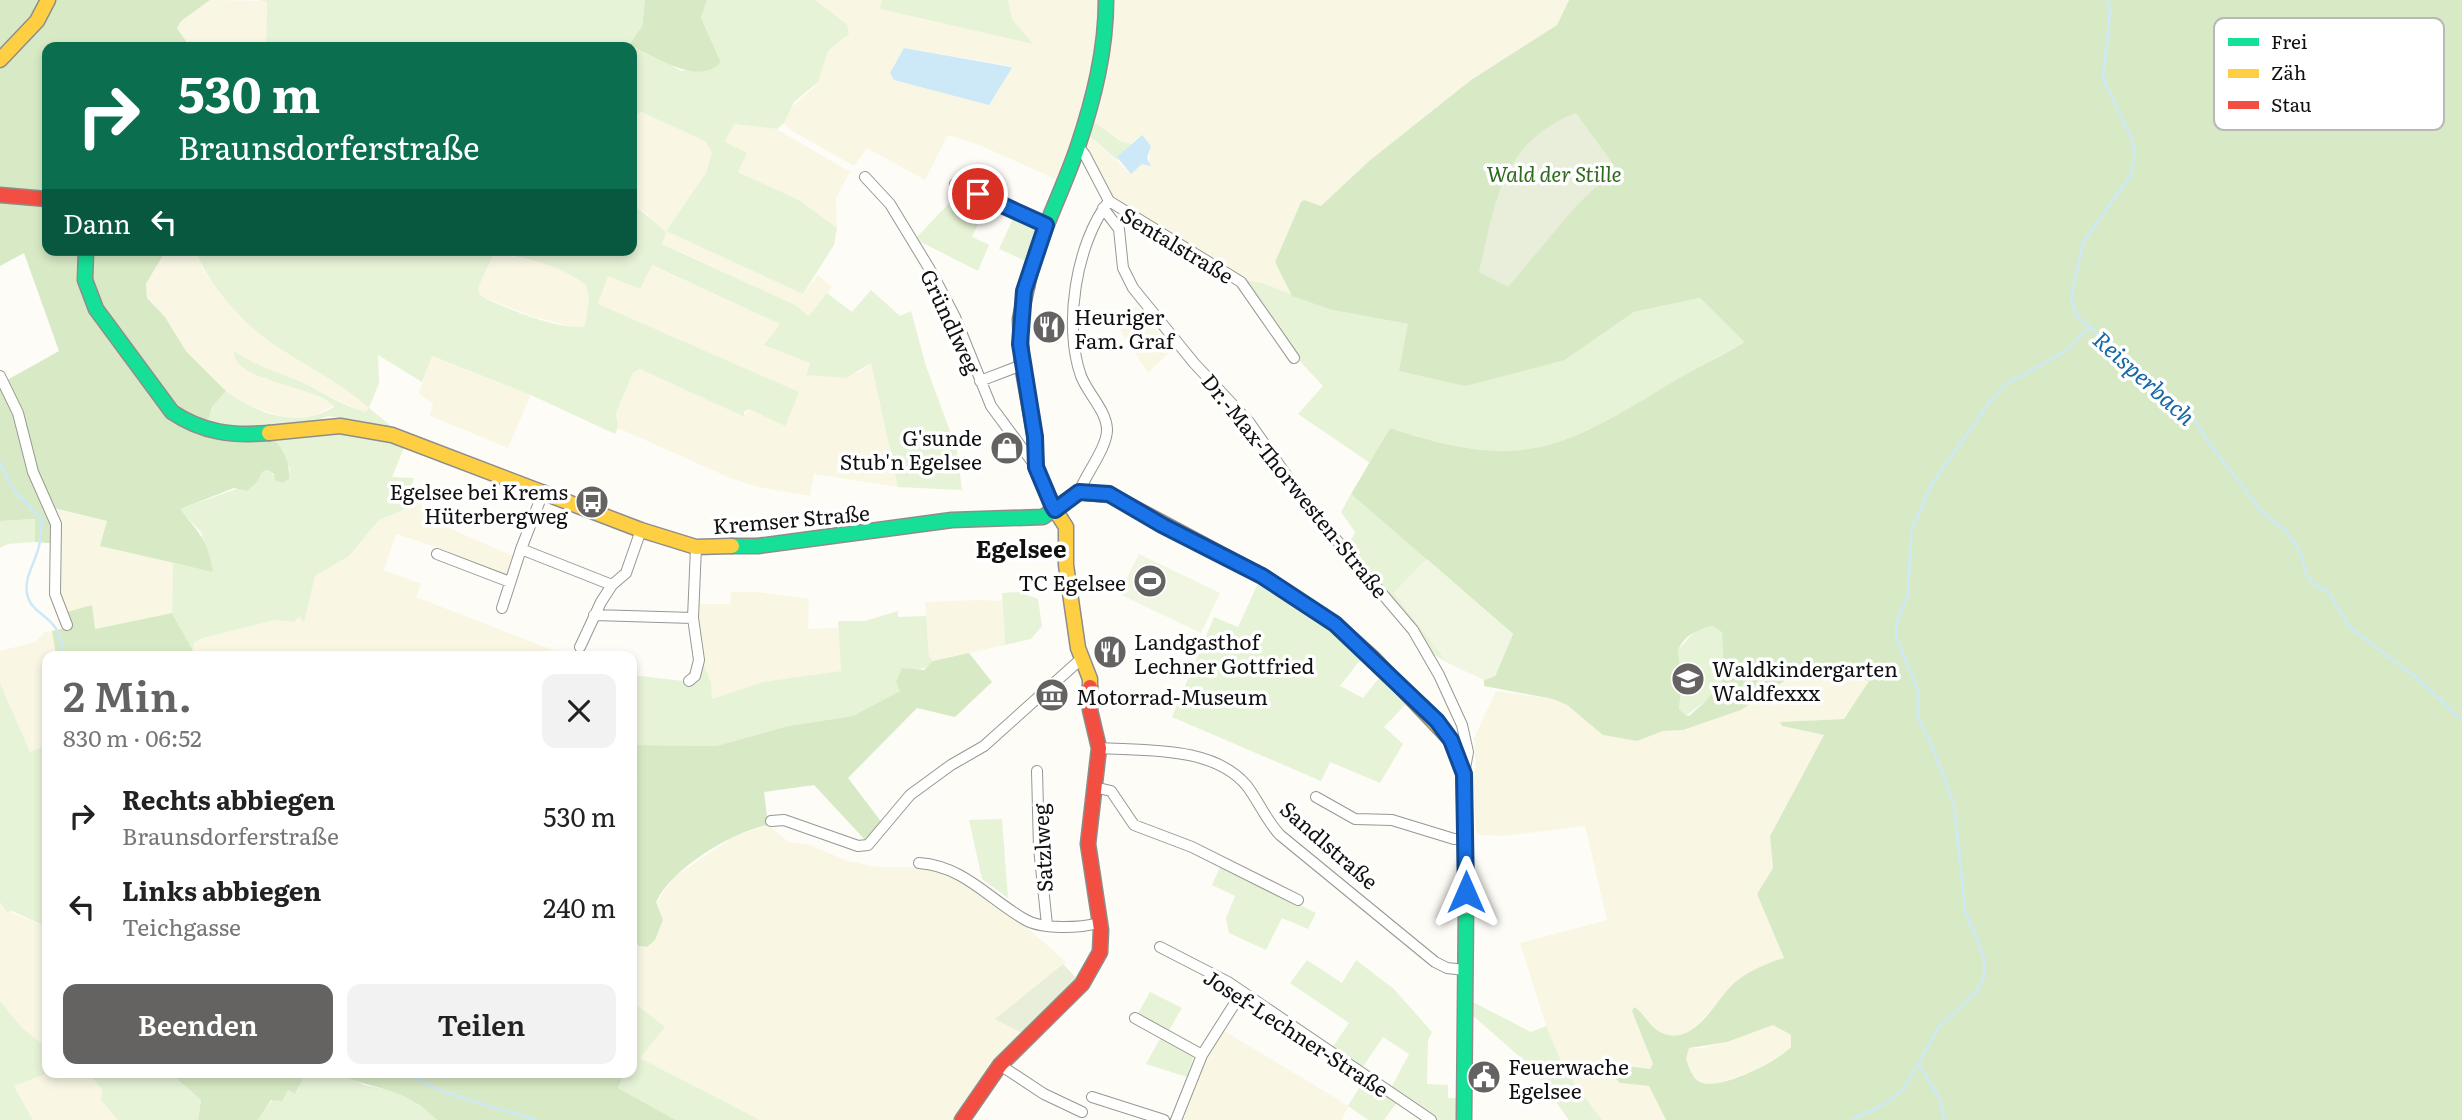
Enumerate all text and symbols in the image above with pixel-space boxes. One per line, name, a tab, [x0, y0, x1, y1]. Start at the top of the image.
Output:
legend	[2214, 18, 2444, 130]
text: Frei	[2271, 27, 2307, 55]
text: 530 m	[178, 55, 320, 128]
text: Zäh	[2271, 58, 2306, 86]
icon: right	[63, 70, 154, 161]
text: Stau	[2271, 90, 2311, 118]
text: Braunsdorferstraße	[178, 122, 480, 170]
park label: Wald der Stille	[1486, 157, 1622, 188]
pin	[948, 164, 1008, 224]
icon: arrive	[959, 175, 997, 213]
street label: Sentalstraße	[1116, 198, 1240, 290]
text: Dann	[63, 203, 131, 242]
icon: left	[145, 203, 183, 241]
street label: Gründlweg	[914, 263, 990, 379]
place label: Heuriger Fam. Graf	[1074, 300, 1176, 355]
restaurant icon: Heuriger Fam. Graf	[1030, 308, 1068, 346]
water label: Reisperbach	[2086, 322, 2204, 432]
street label: Dr.-Max-Thorwesten-Straße	[1195, 366, 1397, 604]
place label: G'sunde Stub'n Egelsee	[840, 421, 982, 476]
shop icon: G'sunde Stub'n Egelsee	[988, 429, 1026, 467]
place label: Egelsee bei Krems Hüterbergweg	[389, 475, 568, 530]
bus stop icon: Egelsee bei Krems Hüterbergweg	[573, 483, 611, 521]
street label: Kremser Straße	[711, 496, 871, 540]
district label: Egelsee	[975, 530, 1067, 565]
sports icon: TC Egelsee	[1131, 562, 1169, 600]
place label: TC Egelsee	[1018, 566, 1126, 597]
place label: Landgasthof Lechner Gottfried	[1134, 625, 1315, 680]
restaurant icon: Landgasthof Lechner Gottfried	[1091, 633, 1129, 671]
place label: Waldkindergarten Waldfexxx	[1712, 652, 1898, 707]
school or university icon: Waldkindergarten Waldfexxx	[1669, 660, 1707, 698]
text: 2 Min.	[63, 663, 192, 725]
button: close	[542, 674, 616, 748]
museum icon: Motorrad-Museum	[1033, 676, 1071, 714]
place label: Motorrad-Museum	[1076, 680, 1268, 711]
text: 830 m · 06:52	[63, 720, 202, 754]
text: Rechts abbiegen	[122, 779, 335, 818]
street label: Sandlstraße	[1274, 793, 1386, 895]
text: 530 m	[543, 796, 616, 835]
icon: right	[63, 797, 101, 835]
street label: Satzlweg	[1023, 803, 1059, 893]
text: Braunsdorferstraße	[122, 818, 339, 852]
position arrow	[1429, 855, 1503, 929]
text: Links abbiegen	[122, 870, 321, 909]
text: 240 m	[543, 887, 616, 926]
icon: left	[63, 888, 101, 926]
text: Teichgasse	[122, 909, 241, 943]
street label: Josef-Lechner-Straße	[1198, 960, 1396, 1104]
button: Beenden	[63, 984, 333, 1064]
button: Teilen	[347, 984, 616, 1064]
place label: Feuerwache Egelsee	[1508, 1050, 1629, 1105]
public building icon: Feuerwache Egelsee	[1465, 1058, 1503, 1096]

